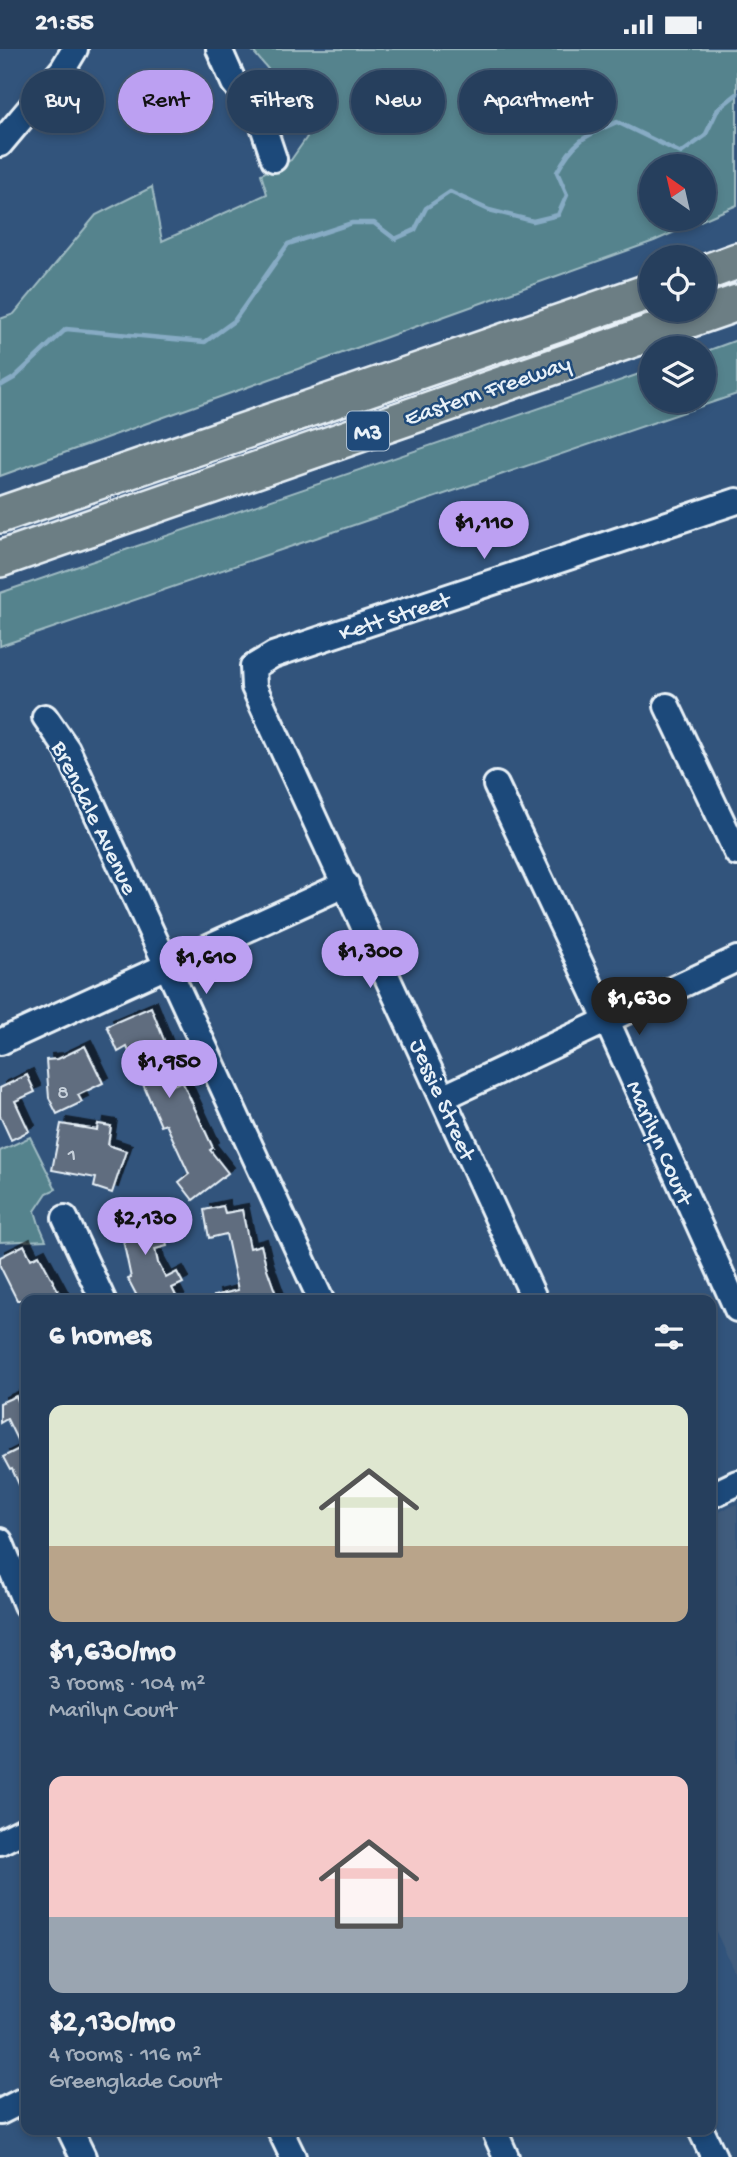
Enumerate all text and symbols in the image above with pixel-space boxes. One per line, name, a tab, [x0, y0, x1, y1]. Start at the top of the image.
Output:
text: 21:55	[35, 9, 94, 40]
chip: Buy	[21, 70, 104, 133]
chip: Rent	[118, 70, 213, 133]
chip: Filters	[227, 70, 337, 133]
chip: New	[351, 70, 445, 133]
chip: Apartment	[459, 70, 616, 133]
north arrow	[639, 154, 716, 231]
map controls	[639, 154, 716, 413]
button: locate	[639, 245, 716, 322]
button: layers	[639, 336, 716, 413]
street label: Eastern Freeway	[401, 350, 575, 434]
road number: M3	[347, 411, 389, 451]
pin: $1,110	[427, 501, 541, 561]
text: $1,110	[455, 510, 513, 537]
street label: Kett Street	[336, 586, 456, 650]
street label: Brendale Avenue	[43, 736, 143, 901]
pin: $1,300	[313, 930, 427, 990]
pin: $1,610	[149, 937, 263, 996]
text: $1,300	[338, 939, 402, 966]
text: $1,610	[176, 945, 236, 972]
pin: $1,630	[582, 977, 696, 1037]
text: $1,630	[607, 986, 671, 1013]
street label: Jessie Street	[401, 1035, 481, 1168]
pin: $1,950	[112, 1041, 226, 1100]
text: $1,950	[137, 1049, 201, 1076]
street label: Marilyn Court	[618, 1077, 699, 1212]
house number: 8	[57, 1082, 69, 1107]
house number: 1	[67, 1144, 76, 1169]
pin: $2,130	[88, 1197, 202, 1257]
text: $2,130	[113, 1206, 177, 1233]
icon: filters	[650, 1318, 688, 1356]
text: 6 homes	[49, 1320, 151, 1355]
icon: home	[306, 1450, 432, 1576]
text: $1,630/mo	[49, 1636, 176, 1671]
text: 3 rooms · 104 m²	[49, 1671, 205, 1698]
text: Marilyn Court	[49, 1698, 176, 1725]
icon: home	[306, 1821, 432, 1947]
text: $2,130/mo	[49, 2007, 175, 2042]
text: 4 rooms · 116 m²	[49, 2042, 201, 2069]
text: Greenglade Court	[49, 2069, 221, 2096]

